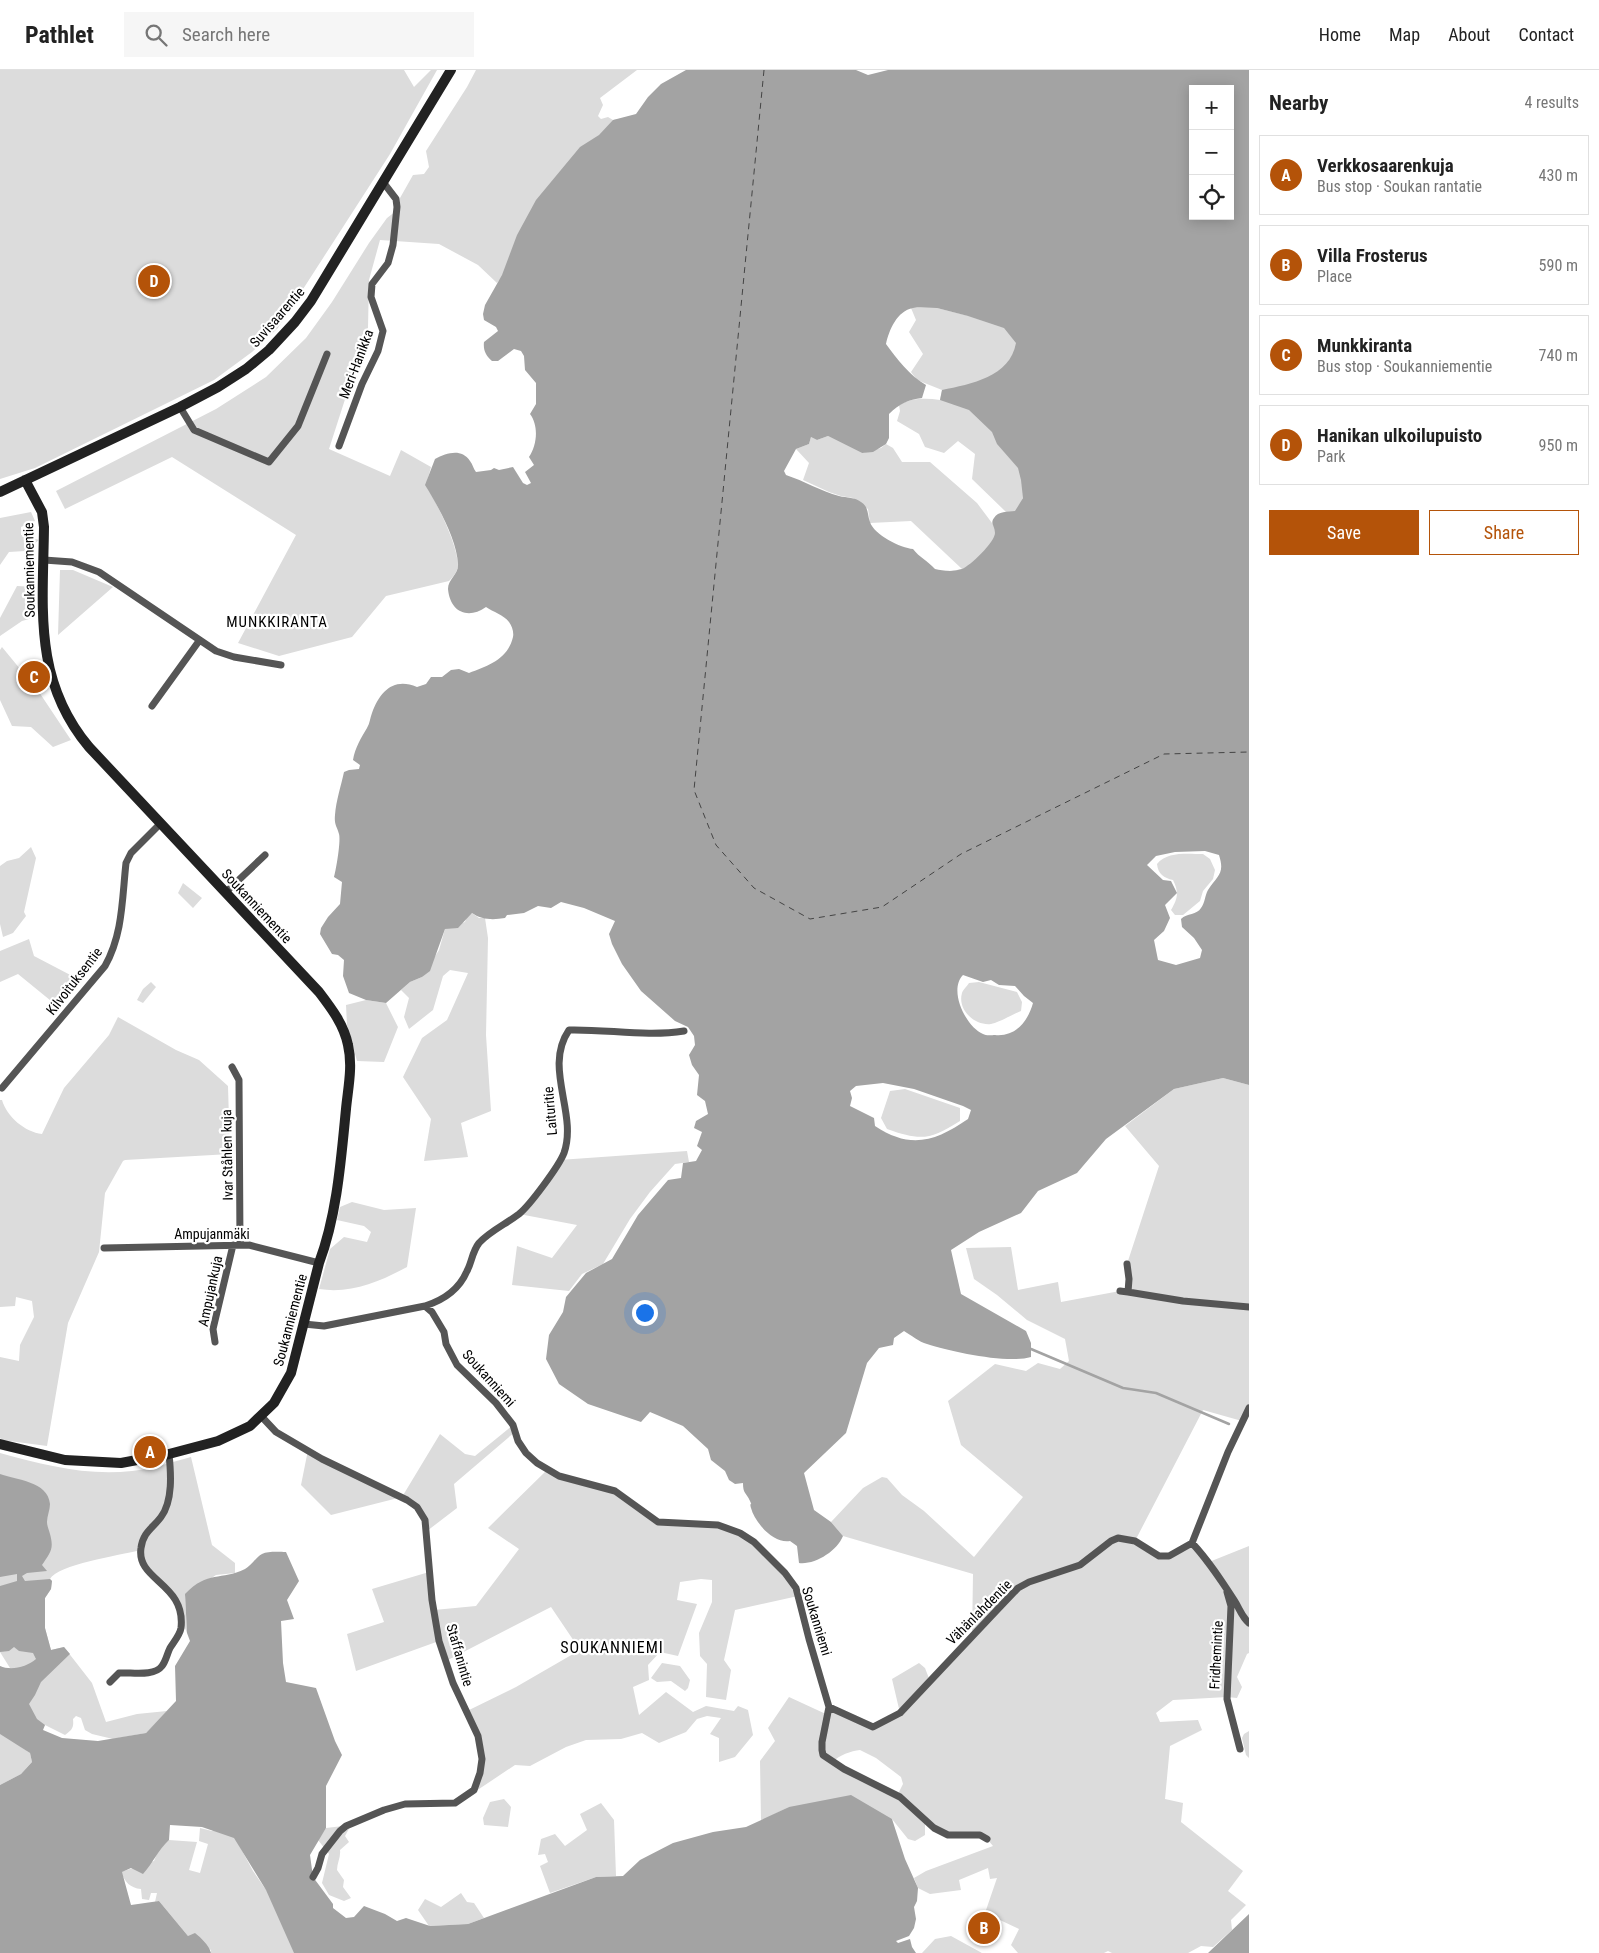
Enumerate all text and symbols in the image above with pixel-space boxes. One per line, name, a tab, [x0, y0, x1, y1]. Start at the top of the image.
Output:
search box	[124, 12, 474, 57]
text: Pathlet	[25, 21, 94, 49]
icon: search	[142, 21, 170, 49]
text: Search here	[182, 23, 270, 46]
text: Home	[1319, 24, 1361, 45]
text: Map	[1389, 24, 1420, 45]
text: About	[1448, 24, 1490, 45]
text: Contact	[1518, 24, 1574, 45]
map controls	[1189, 85, 1234, 220]
button: +	[1189, 85, 1234, 130]
text: Nearby	[1269, 91, 1328, 115]
text: 4 results	[1524, 93, 1579, 112]
button: −	[1189, 130, 1234, 175]
text: Verkkosaarenkuja	[1317, 154, 1454, 177]
text: A	[1281, 166, 1291, 185]
text: 430 m	[1539, 166, 1578, 185]
button: locate	[1189, 175, 1234, 220]
text: Bus stop · Soukan rantatie	[1317, 177, 1482, 196]
text: Villa Frosterus	[1317, 244, 1428, 267]
text: B	[1282, 256, 1290, 275]
text: 590 m	[1539, 256, 1578, 275]
pin: D	[138, 262, 170, 300]
text: Place	[1317, 267, 1352, 286]
street label: Suvisaarentie	[247, 283, 308, 350]
street label: Meri-Hanikka	[335, 327, 377, 401]
text: Munkkiranta	[1317, 334, 1412, 357]
text: C	[1281, 346, 1291, 365]
text: 740 m	[1539, 346, 1578, 365]
text: Bus stop · Soukanniementie	[1317, 357, 1492, 376]
text: Hanikan ulkoilupuisto	[1317, 424, 1482, 447]
text: D	[1281, 436, 1291, 455]
text: 950 m	[1539, 436, 1578, 455]
text: Park	[1317, 447, 1346, 466]
button: Save	[1269, 510, 1419, 555]
button: Share	[1429, 510, 1579, 555]
street label: Soukanniementie	[20, 522, 38, 618]
district label: MUNKKIRANTA	[226, 613, 328, 631]
pin: C	[18, 658, 50, 696]
street label: Soukanniementie	[219, 866, 296, 947]
street label: Kilvoituksentie	[43, 944, 106, 1018]
street label: Laituritie	[540, 1086, 560, 1136]
street label: Ivar Ståhlen kuja	[218, 1109, 236, 1201]
street label: Ampujanmäki	[174, 1226, 250, 1242]
street label: Ampujankuja	[195, 1254, 225, 1328]
street label: Soukanniementie	[270, 1272, 310, 1368]
your location	[632, 1300, 658, 1326]
street label: Soukanniemi	[459, 1346, 519, 1410]
pin: A	[134, 1433, 166, 1471]
street label: Vähänlahdentie	[943, 1576, 1015, 1648]
street label: Soukanniemi	[799, 1585, 835, 1657]
street label: Fridhemintie	[1206, 1620, 1226, 1690]
street label: Staffanintie	[443, 1622, 477, 1689]
district label: SOUKANNIEMI	[560, 1638, 664, 1657]
pin: B	[968, 1909, 1000, 1947]

